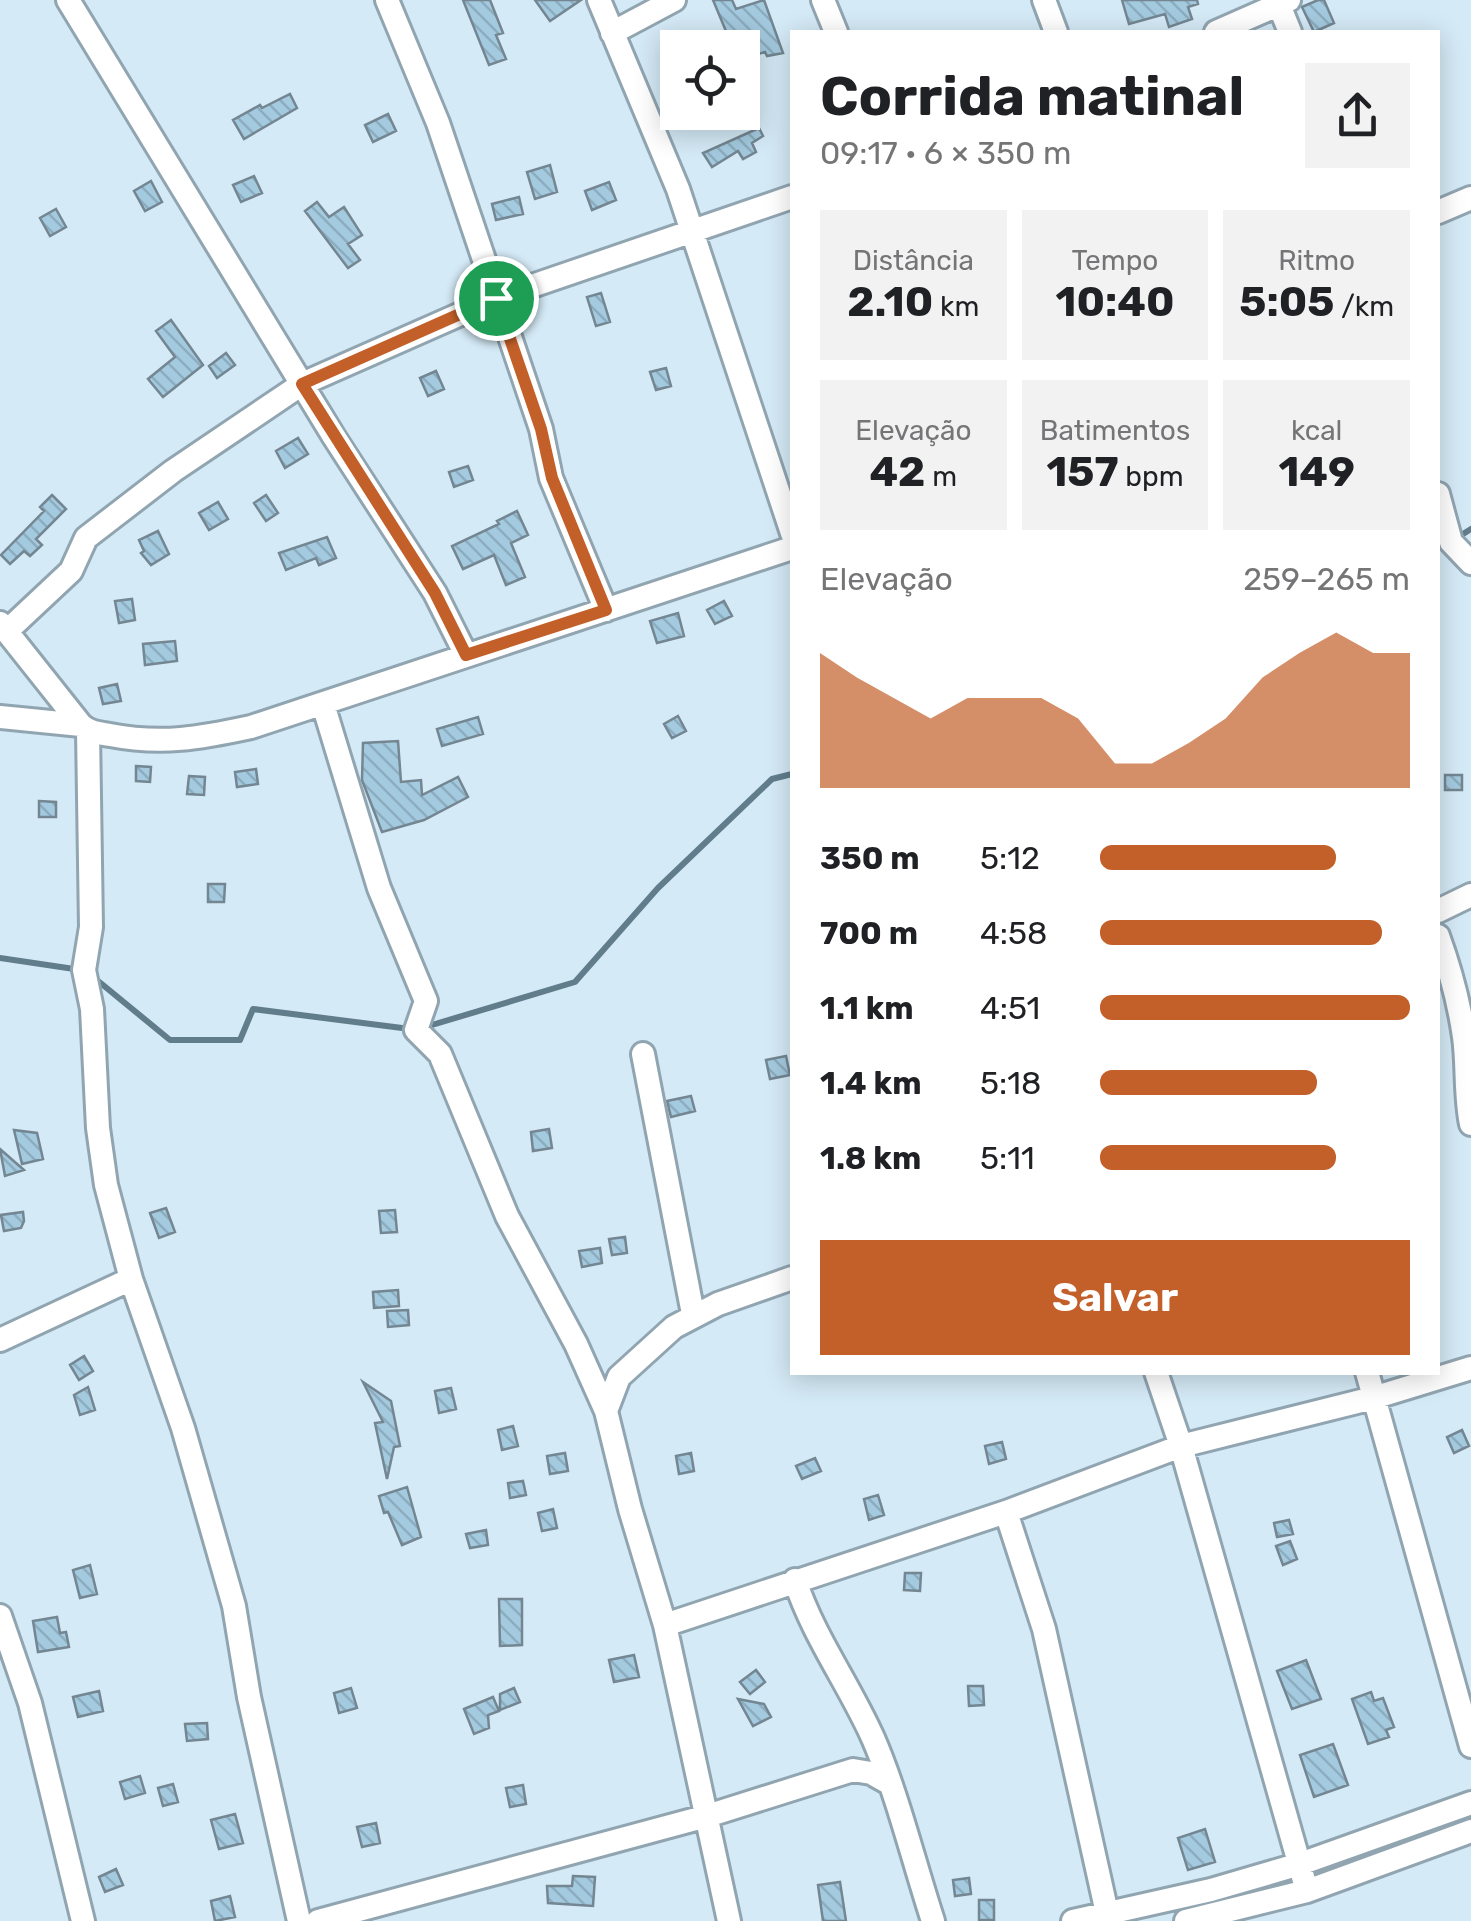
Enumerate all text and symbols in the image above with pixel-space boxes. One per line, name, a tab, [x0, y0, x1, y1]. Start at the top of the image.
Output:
map controls	[660, 30, 760, 130]
button: locate	[660, 30, 760, 130]
button: share	[1305, 63, 1410, 168]
text: Corrida matinal	[820, 64, 1244, 129]
text: 09:17 · 6 × 350 m	[820, 134, 1072, 172]
text: Distância	[853, 244, 974, 277]
text: Tempo	[1072, 244, 1158, 277]
text: Ritmo	[1278, 244, 1355, 277]
pin	[454, 256, 539, 341]
icon: arrive	[469, 271, 524, 326]
text: 2.10	[847, 277, 933, 327]
text: 10:40	[1056, 277, 1174, 327]
text: 5:05	[1239, 277, 1334, 327]
text: km	[933, 290, 979, 323]
text: /km	[1334, 290, 1394, 323]
text: Elevação	[855, 414, 972, 447]
text: Batimentos	[1040, 414, 1190, 447]
text: kcal	[1291, 414, 1342, 447]
text: 42	[869, 447, 925, 497]
text: 157	[1046, 447, 1118, 497]
text: 149	[1279, 447, 1355, 497]
text: m	[925, 460, 957, 493]
text: bpm	[1118, 460, 1184, 493]
text: Elevação	[820, 560, 953, 598]
text: 259–265 m	[1243, 560, 1410, 598]
text: 350 m	[820, 839, 920, 877]
text: 5:12	[980, 839, 1040, 877]
text: 700 m	[820, 914, 918, 952]
text: 4:58	[980, 914, 1047, 952]
text: 1.1 km	[820, 989, 914, 1027]
text: 4:51	[980, 989, 1040, 1027]
text: 1.4 km	[820, 1064, 921, 1102]
text: 5:18	[980, 1064, 1041, 1102]
text: 1.8 km	[820, 1139, 921, 1177]
text: 5:11	[980, 1139, 1035, 1177]
button: Salvar	[820, 1240, 1410, 1355]

